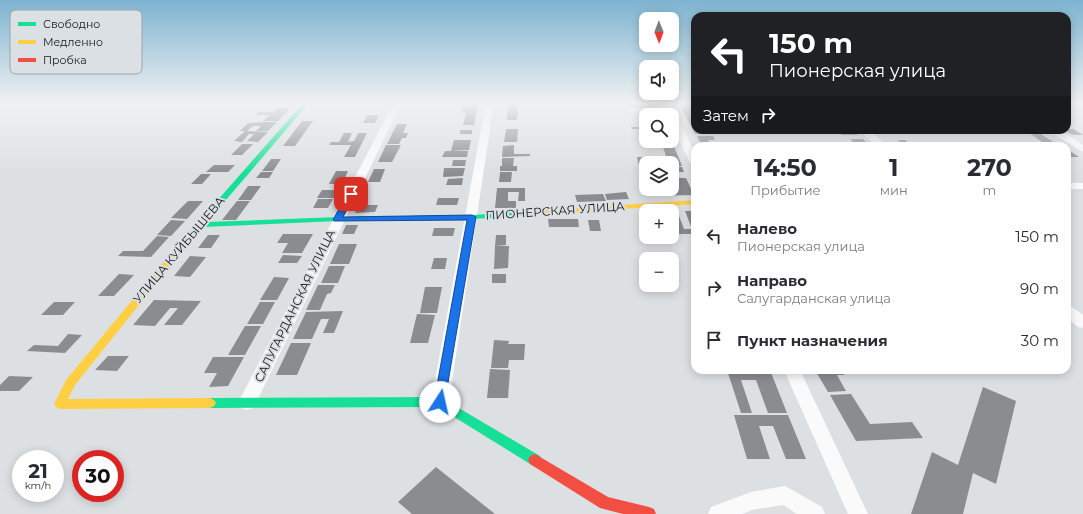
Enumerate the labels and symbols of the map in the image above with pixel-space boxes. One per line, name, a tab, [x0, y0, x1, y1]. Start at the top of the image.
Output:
legend	[10, 10, 142, 74]
north arrow	[639, 12, 679, 52]
text: Свободно	[43, 17, 100, 31]
text: Медленно	[43, 35, 103, 49]
text: Пробка	[43, 53, 87, 67]
pin	[334, 177, 368, 211]
street label: УЛИЦА КУЙБЫШЕВА	[130, 193, 228, 306]
street label: ПИОНЕРСКАЯ УЛИЦА	[485, 198, 625, 223]
street label: САЛУГАРДАНСКАЯ УЛИЦА	[251, 227, 338, 385]
position arrow	[419, 381, 461, 423]
speed limit sign: 30	[72, 450, 124, 502]

